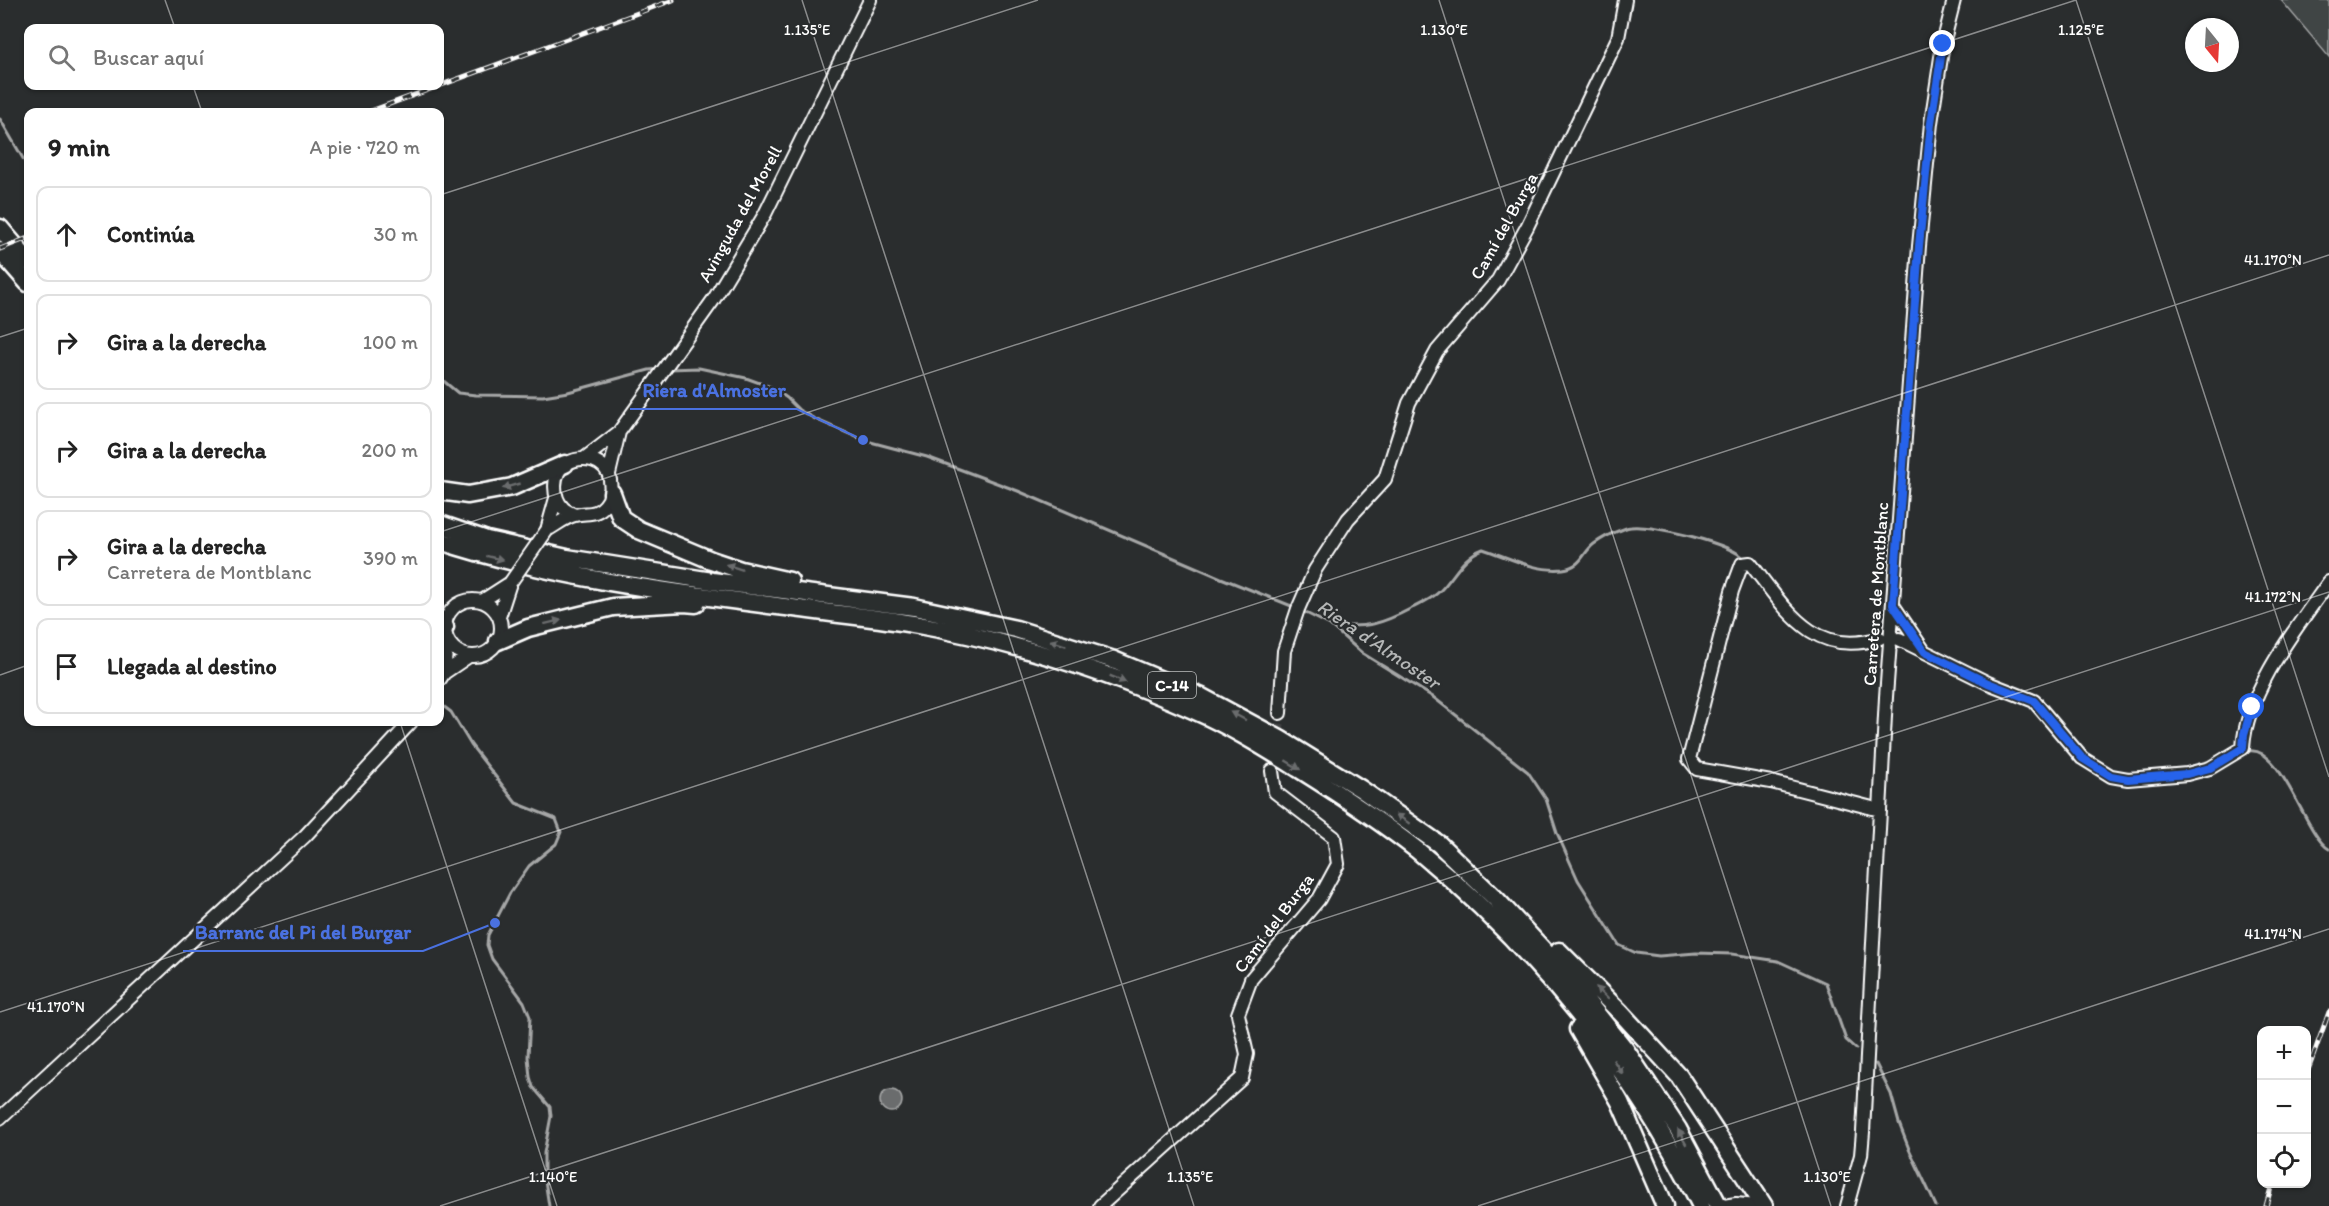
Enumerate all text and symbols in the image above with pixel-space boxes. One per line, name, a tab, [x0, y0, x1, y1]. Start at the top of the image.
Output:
north arrow	[2185, 18, 2239, 72]
text: 1.135°E	[784, 21, 830, 39]
text: 1.130°E	[1420, 21, 1468, 39]
text: 1.125°E	[2058, 21, 2104, 39]
search box	[24, 24, 444, 90]
route end	[1929, 30, 1955, 56]
icon: search	[45, 41, 78, 74]
text: Buscar aquí	[93, 44, 204, 71]
text: 9 min	[48, 131, 110, 163]
text: A pie · 720 m	[310, 135, 420, 159]
street label: Avinguda del Morell	[693, 142, 787, 286]
street label: Camí del Burga	[1465, 168, 1543, 284]
icon: ahead	[50, 218, 83, 251]
text: Continúa	[107, 221, 195, 248]
text: 30 m	[373, 222, 418, 246]
text: 41.170°N	[2244, 251, 2302, 269]
icon: right	[50, 326, 83, 359]
text: Gira a la derecha	[107, 329, 266, 356]
text: 100 m	[363, 330, 418, 354]
callout: Riera d'Almoster	[630, 371, 797, 409]
text: Riera d'Almoster	[642, 378, 787, 402]
icon: right	[50, 434, 83, 467]
text: Gira a la derecha	[107, 437, 266, 464]
text: 200 m	[362, 438, 418, 462]
one-way arrow	[502, 482, 520, 491]
street label: Carretera de Montblanc	[1859, 501, 1893, 687]
text: Gira a la derecha	[107, 533, 266, 560]
icon: right	[50, 542, 83, 575]
text: 390 m	[363, 546, 418, 570]
one-way arrow	[486, 554, 505, 564]
text: Carretera de Montblanc	[107, 560, 312, 584]
one-way arrow	[725, 562, 743, 572]
text: 41.172°N	[2245, 588, 2301, 606]
water label: Riera d'Almoster	[1313, 594, 1447, 695]
one-way arrow	[544, 617, 562, 627]
one-way arrow	[1049, 637, 1067, 647]
icon: arrive	[50, 650, 83, 683]
text: Llegada al destino	[107, 653, 277, 680]
road number: C-14	[1148, 672, 1196, 698]
one-way arrow	[1110, 674, 1128, 684]
route start	[2238, 693, 2264, 719]
one-way arrow	[1229, 711, 1246, 721]
one-way arrow	[1285, 760, 1301, 771]
one-way arrow	[1396, 813, 1412, 825]
street label: Camí del Burga	[1229, 868, 1319, 977]
callout: Barranc del Pi del Burgar	[183, 913, 423, 951]
text: Barranc del Pi del Burgar	[195, 920, 412, 945]
text: 41.174°N	[2244, 925, 2302, 943]
one-way arrow	[1595, 987, 1609, 1001]
text: 41.170°N	[27, 998, 85, 1016]
map controls	[2257, 1026, 2311, 1188]
button: +	[2257, 1026, 2311, 1080]
one-way arrow	[1612, 1058, 1624, 1074]
button: −	[2257, 1080, 2311, 1134]
one-way arrow	[1677, 1129, 1687, 1146]
button: locate	[2257, 1134, 2311, 1188]
text: 1.140°E	[529, 1168, 577, 1186]
text: 1.135°E	[1167, 1168, 1213, 1186]
text: 1.130°E	[1803, 1168, 1851, 1186]

